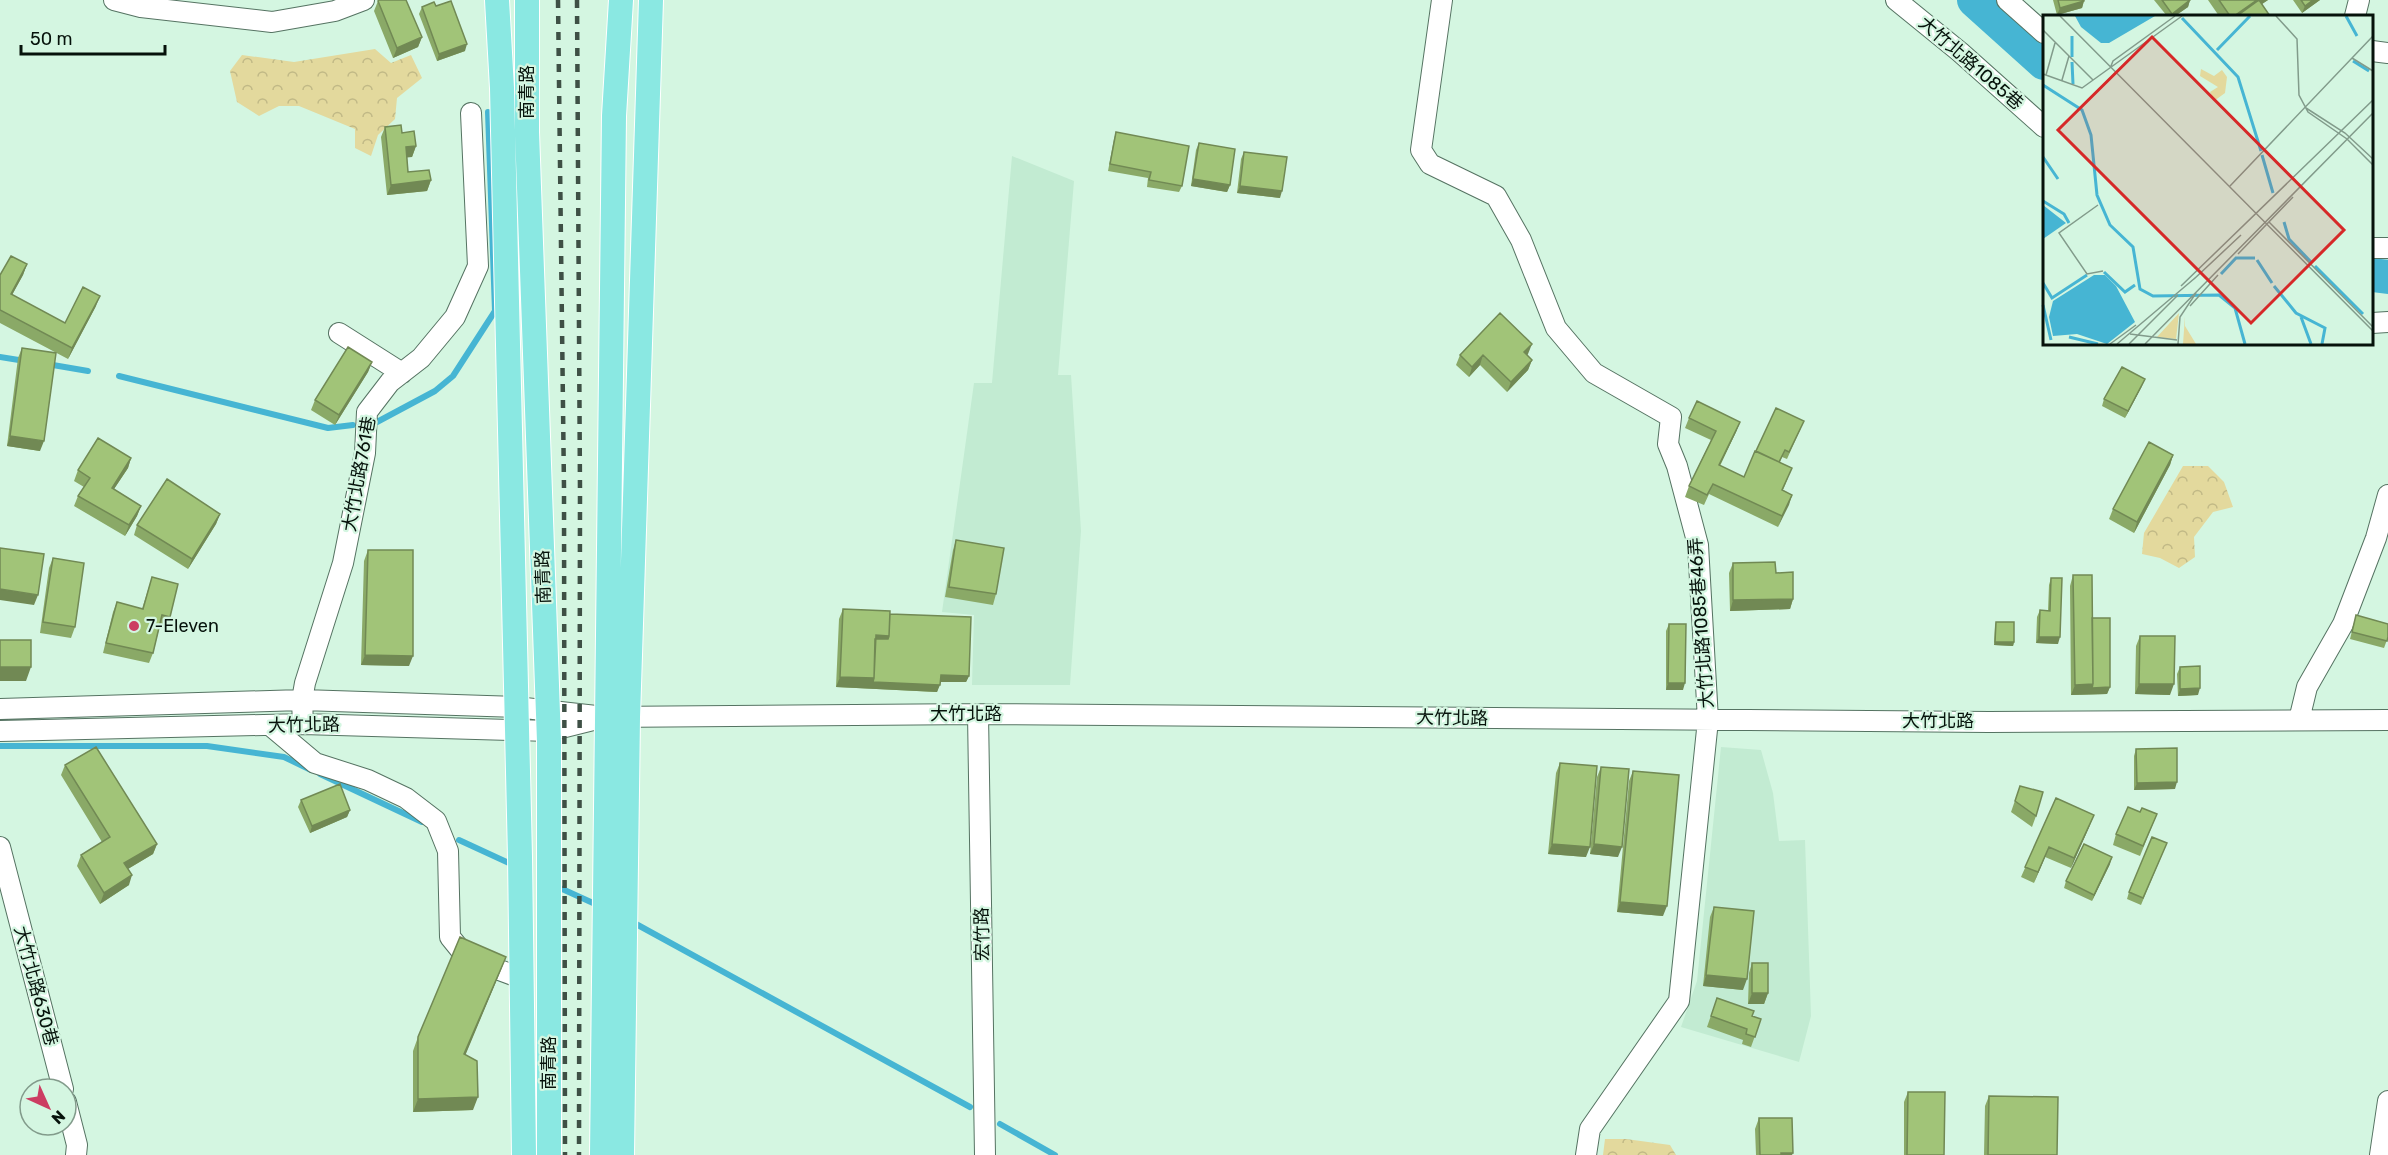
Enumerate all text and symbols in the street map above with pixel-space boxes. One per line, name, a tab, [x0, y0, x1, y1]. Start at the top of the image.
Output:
street label: 大竹北路1085巷	[1914, 12, 2028, 114]
inset map	[2043, 15, 2373, 345]
scale bar	[21, 18, 165, 56]
text: 50 m	[30, 28, 73, 50]
street label: 南青路	[516, 65, 538, 119]
street label: 大竹北路761巷	[338, 415, 380, 533]
street label: 大竹北路1085巷46弄	[1684, 537, 1718, 709]
street label: 南青路	[531, 550, 555, 604]
place label: 7-Eleven	[146, 615, 219, 637]
marker: 7-Eleven	[127, 619, 141, 633]
street label: 大竹北路	[930, 703, 1002, 725]
street label: 大竹北路	[1416, 706, 1488, 730]
street label: 大竹北路	[1902, 710, 1974, 732]
street label: 大竹北路	[268, 713, 340, 737]
street label: 宏竹路	[971, 907, 993, 961]
street label: 大竹北路630巷	[9, 924, 63, 1048]
street label: 南青路	[538, 1036, 560, 1090]
north arrow	[18, 1077, 78, 1137]
text: N	[47, 1106, 69, 1128]

